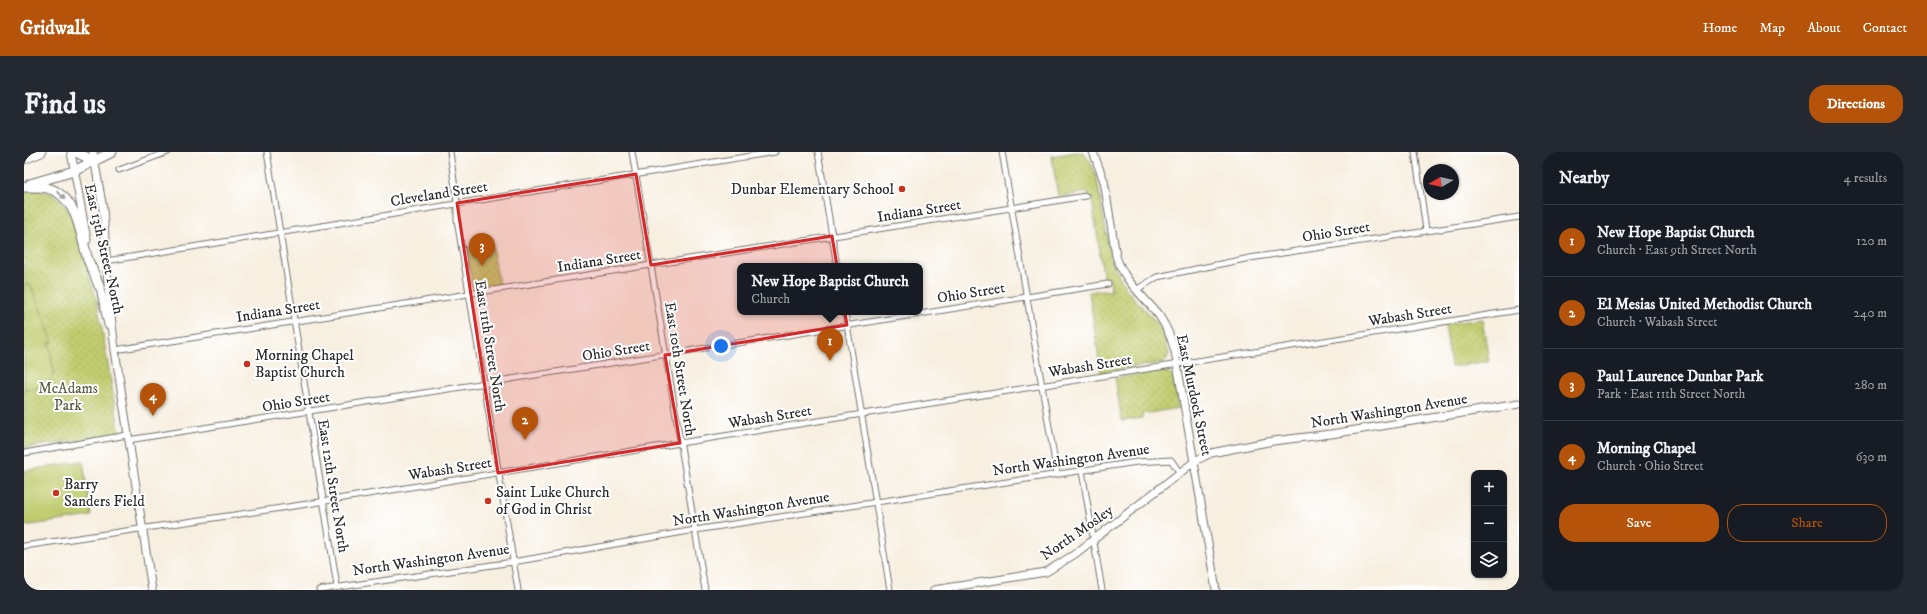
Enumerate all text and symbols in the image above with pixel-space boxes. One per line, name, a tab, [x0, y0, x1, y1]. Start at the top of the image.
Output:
text: Gridwalk	[20, 17, 90, 40]
text: Home	[1703, 19, 1737, 37]
text: Map	[1759, 19, 1785, 37]
text: About	[1807, 19, 1841, 37]
text: Contact	[1863, 19, 1907, 37]
button: Directions	[1809, 85, 1903, 123]
text: Find us	[24, 87, 106, 122]
north arrow	[1423, 164, 1459, 200]
text: Nearby	[1559, 167, 1609, 189]
text: 4 results	[1844, 170, 1887, 186]
street label: Cleveland Street	[389, 177, 489, 211]
place label: Dunbar Elementary School	[731, 180, 894, 199]
street label: East 13th Street North	[80, 182, 128, 316]
marker: Dunbar Elementary School	[897, 184, 907, 194]
one-way arrow	[55, 191, 66, 200]
street label: Indiana Street	[876, 195, 962, 227]
street label: Ohio Street	[1301, 217, 1371, 247]
text: New Hope Baptist Church	[1597, 223, 1755, 242]
pin: 3	[469, 233, 495, 266]
text: 1	[1570, 233, 1574, 249]
text: 120 m	[1856, 233, 1887, 249]
text: Church · East 9th Street North	[1597, 242, 1757, 258]
street label: Indiana Street	[556, 245, 642, 277]
popup	[737, 263, 923, 315]
text: New Hope Baptist Church	[751, 272, 909, 291]
street label: Ohio Street	[936, 278, 1006, 308]
street label: East 11th Street North	[470, 279, 510, 413]
text: Church	[751, 291, 790, 307]
street label: Indiana Street	[235, 295, 321, 327]
text: El Mesias United Methodist Church	[1597, 295, 1812, 314]
street label: Wabash Street	[1366, 299, 1453, 331]
street label: East 10th Street North	[660, 301, 700, 438]
text: 2	[1569, 305, 1575, 321]
text: 240 m	[1854, 305, 1887, 321]
text: Church · Wabash Street	[1597, 314, 1718, 330]
pin: 1	[817, 328, 843, 361]
street label: East Murdock Street	[1172, 333, 1216, 458]
street label: Ohio Street	[581, 336, 651, 366]
your location	[711, 336, 731, 356]
place label: Morning Chapel Baptist Church	[255, 346, 354, 382]
street label: Wabash Street	[1046, 350, 1133, 382]
marker: Morning Chapel Baptist Church	[242, 359, 252, 369]
text: Paul Laurence Dunbar Park	[1597, 367, 1763, 386]
text: 3	[1570, 377, 1574, 393]
text: 280 m	[1855, 377, 1887, 393]
park label: McAdams Park	[38, 379, 98, 415]
pin: 4	[140, 383, 166, 416]
text: Park · East 11th Street North	[1597, 386, 1745, 402]
street label: Ohio Street	[261, 387, 331, 417]
street label: North Washington Avenue	[1309, 389, 1469, 433]
street label: Wabash Street	[726, 401, 813, 433]
pin: 2	[512, 407, 538, 440]
street label: East 12th Street North	[313, 418, 353, 554]
text: Morning Chapel	[1597, 439, 1696, 458]
street label: North Washington Avenue	[991, 440, 1151, 480]
text: 4	[1568, 449, 1576, 465]
text: 630 m	[1856, 449, 1887, 465]
street label: Wabash Street	[406, 453, 493, 485]
text: Church · Ohio Street	[1597, 458, 1704, 474]
map controls	[1471, 470, 1507, 578]
button: +	[1471, 470, 1507, 506]
place label: Barry Sanders Field	[64, 475, 145, 511]
place label: Saint Luke Church of God in Christ	[496, 483, 610, 519]
street label: North Washington Avenue	[671, 487, 831, 531]
marker: Barry Sanders Field	[51, 488, 61, 498]
marker: Saint Luke Church of God in Christ	[483, 496, 493, 506]
street label: North Mosley	[1037, 501, 1118, 565]
button: Save	[1559, 504, 1719, 542]
button: Share	[1727, 504, 1887, 542]
button: −	[1471, 506, 1507, 542]
street label: North Washington Avenue	[351, 540, 511, 580]
button: layers	[1471, 542, 1507, 578]

